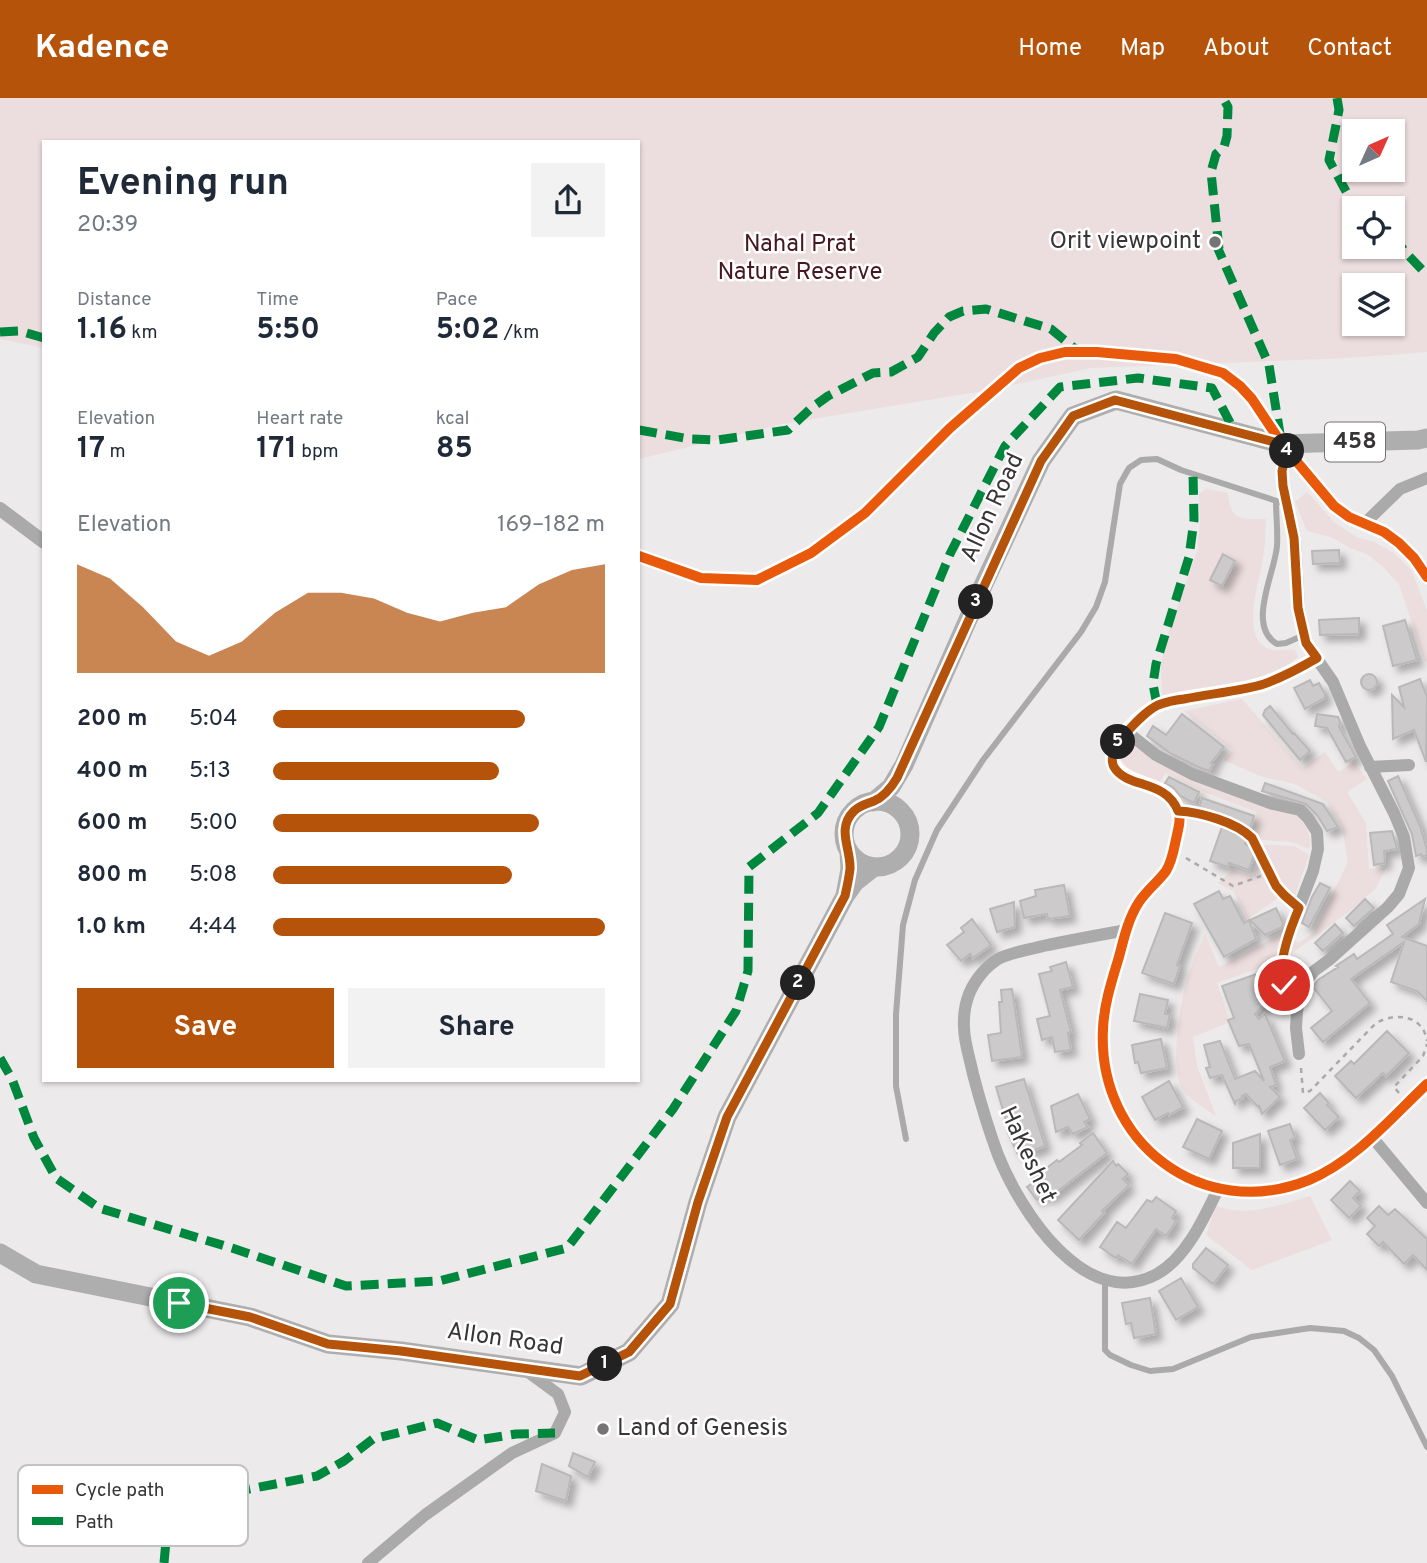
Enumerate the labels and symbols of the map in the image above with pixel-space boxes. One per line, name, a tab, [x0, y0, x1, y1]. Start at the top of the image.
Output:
north arrow	[1342, 119, 1405, 182]
place label: Orit viewpoint	[1049, 227, 1201, 257]
park label: Nahal Prat Nature Reserve	[718, 230, 882, 288]
marker: Orit viewpoint	[1207, 234, 1223, 250]
road number: 458	[1325, 422, 1385, 462]
pin: 4	[1270, 434, 1304, 468]
street label: Allon Road	[955, 449, 1031, 567]
pin: 3	[958, 584, 993, 620]
pin: 5	[1100, 724, 1136, 760]
pin	[1254, 955, 1314, 1015]
pin: 2	[780, 966, 816, 1001]
street label: HaKeshet	[992, 1102, 1062, 1208]
pin	[149, 1273, 209, 1333]
street label: Allon Road	[445, 1317, 565, 1363]
pin: 1	[588, 1346, 622, 1382]
place label: Land of Genesis	[617, 1414, 788, 1444]
marker: Land of Genesis	[595, 1421, 611, 1437]
legend	[18, 1465, 248, 1546]
text: Cycle path	[75, 1479, 164, 1503]
text: Path	[75, 1511, 114, 1535]

